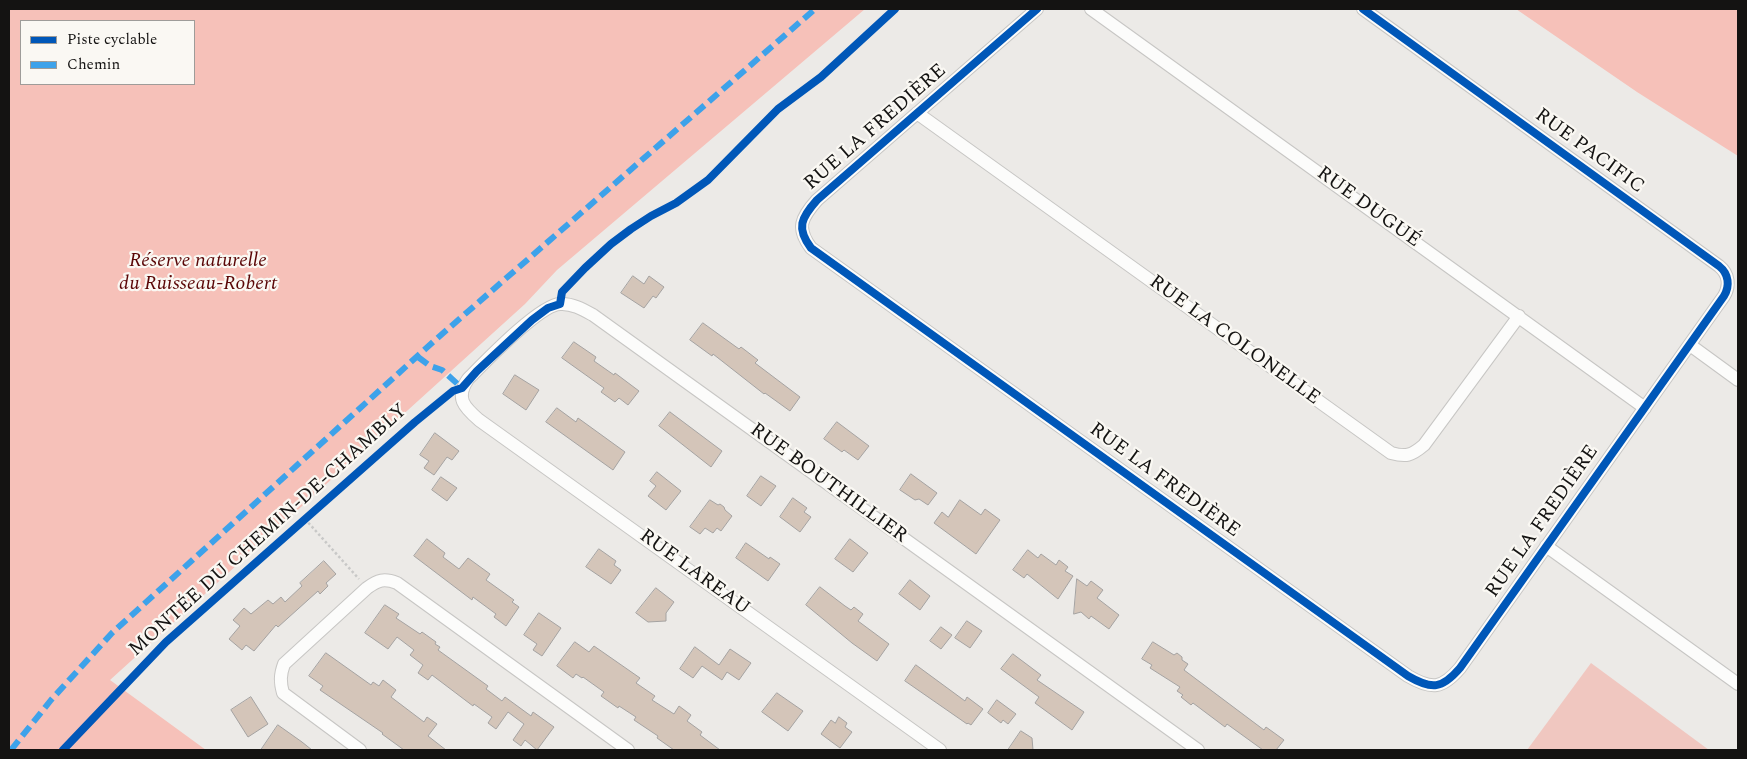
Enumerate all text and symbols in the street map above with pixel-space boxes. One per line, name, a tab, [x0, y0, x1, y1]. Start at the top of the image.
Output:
legend	[20, 20, 195, 85]
text: Piste cyclable	[67, 28, 157, 51]
text: Chemin	[67, 53, 120, 76]
street label: RUE LA FREDIÈRE	[800, 60, 952, 196]
street label: RUE PACIFIC	[1530, 104, 1648, 200]
street label: RUE DUGUÉ	[1311, 162, 1425, 254]
park label: Réserve naturelle du Ruisseau-Robert	[119, 250, 277, 297]
street label: RUE LA COLONELLE	[1144, 271, 1324, 411]
street label: MONTÉE DU CHEMIN-DE-CHAMBLY	[125, 400, 413, 662]
street label: RUE LA FREDIÈRE	[1084, 418, 1244, 544]
street label: RUE BOUTHILLIER	[745, 419, 911, 549]
street label: RUE LA FREDIÈRE	[1481, 441, 1605, 603]
street label: RUE LAREAU	[634, 525, 754, 621]

